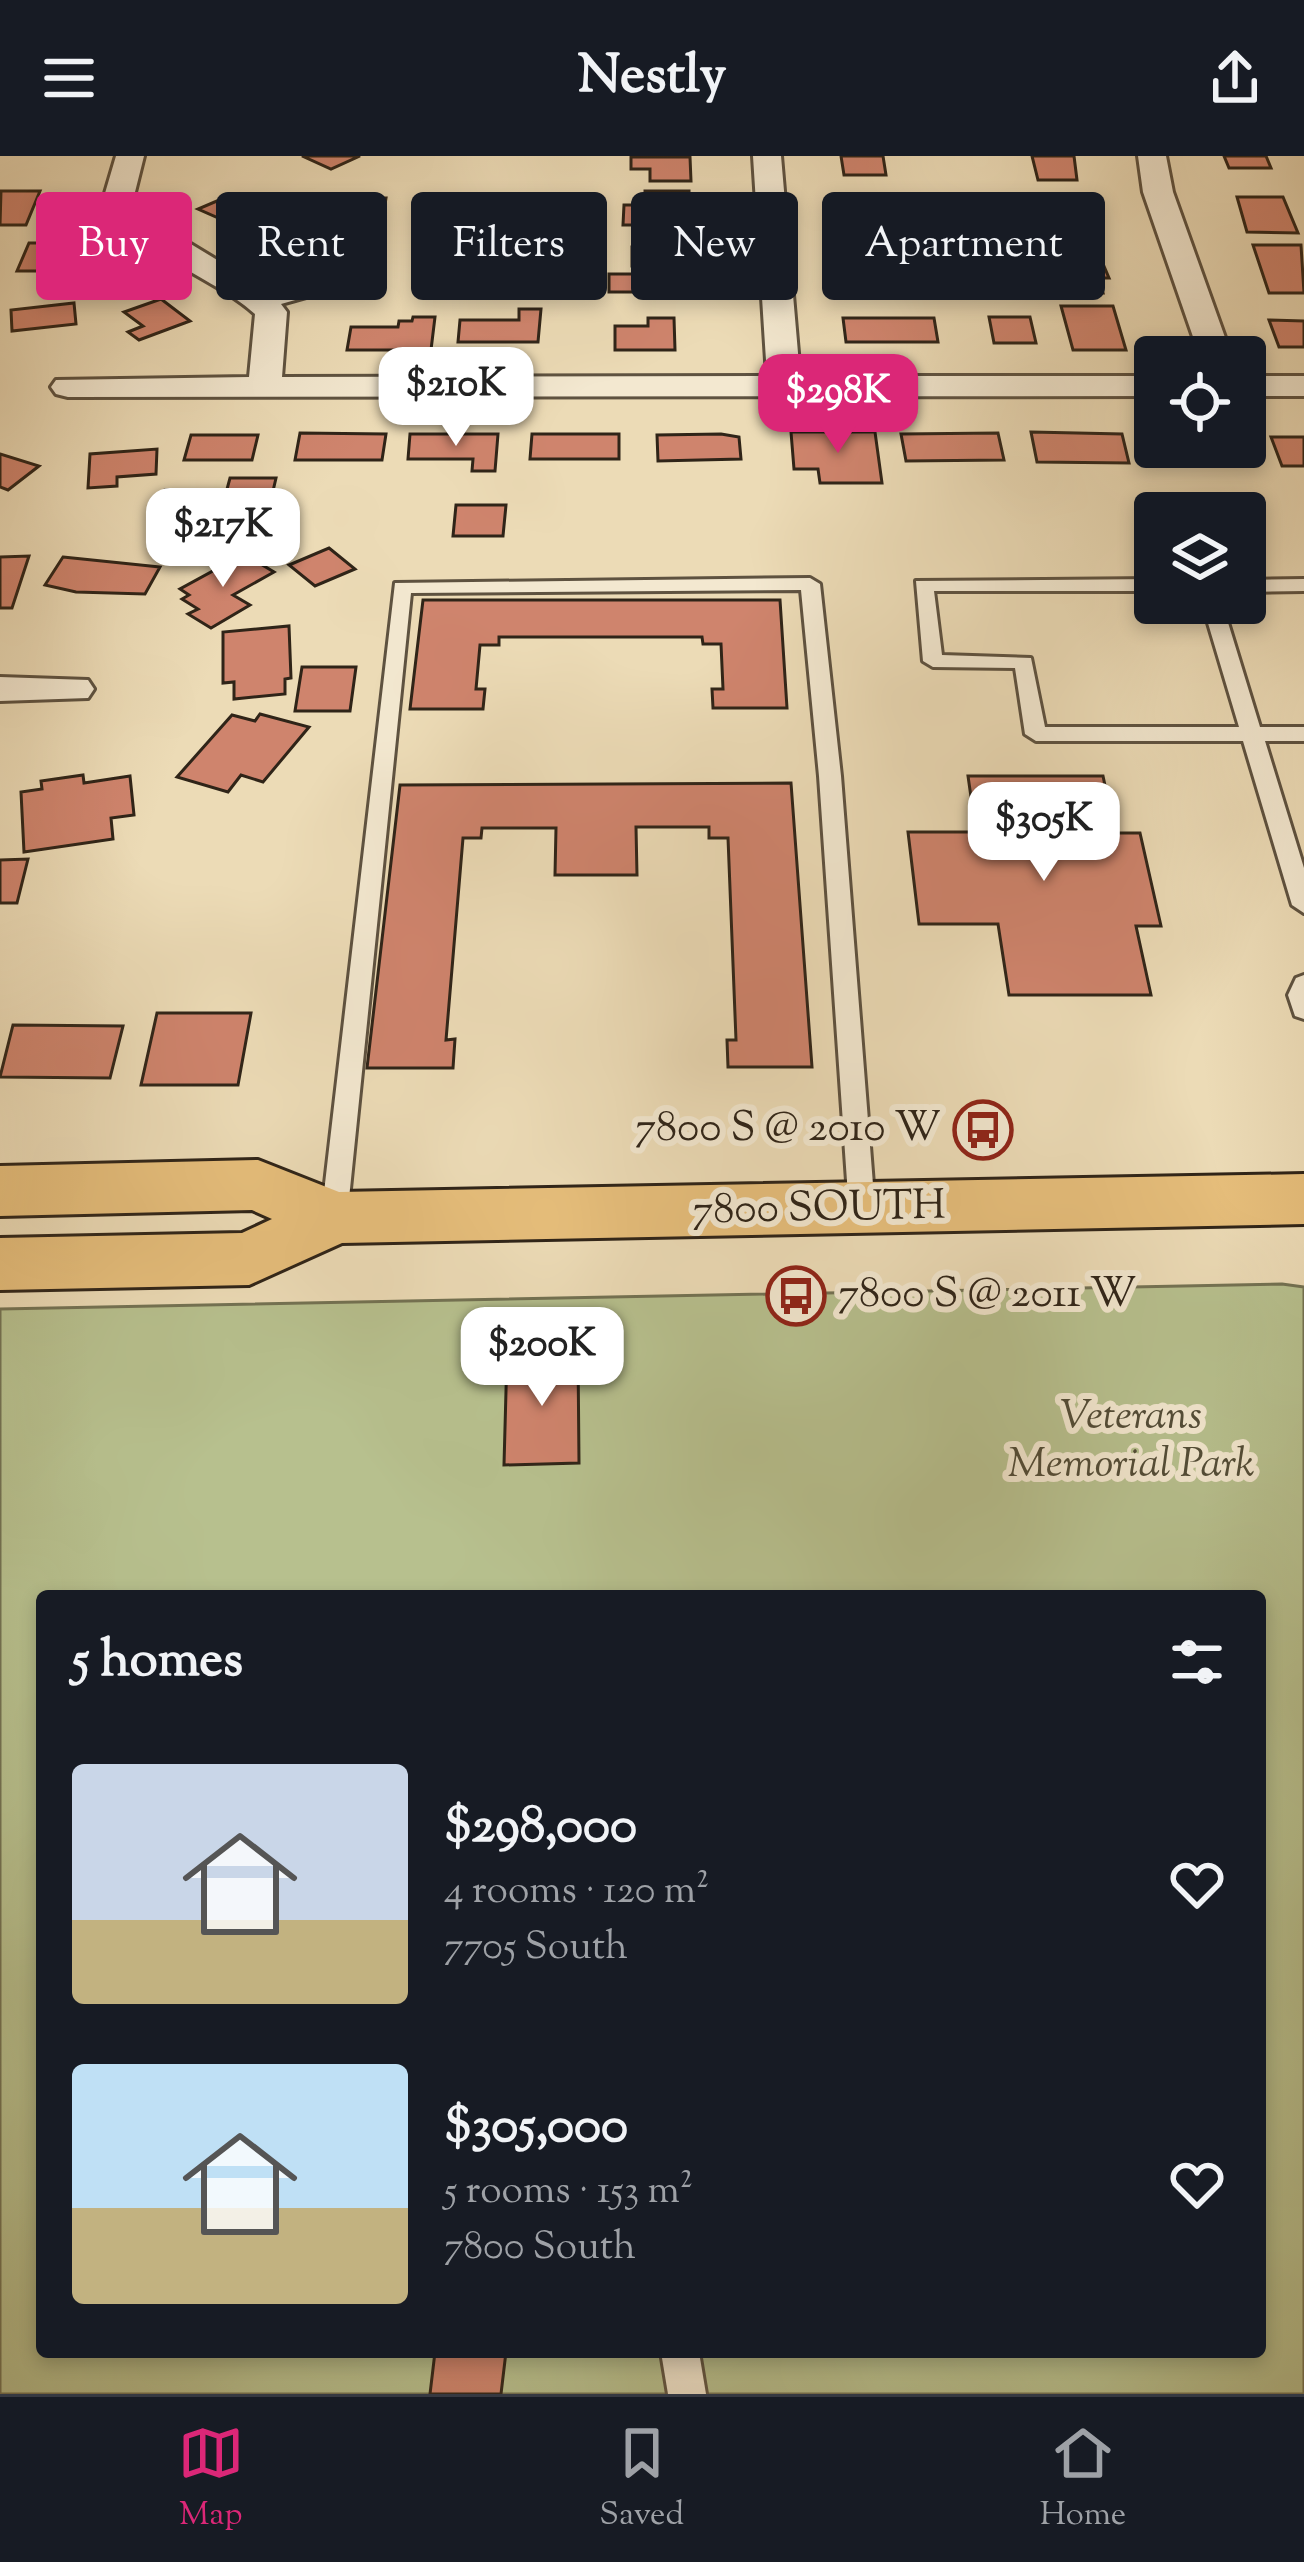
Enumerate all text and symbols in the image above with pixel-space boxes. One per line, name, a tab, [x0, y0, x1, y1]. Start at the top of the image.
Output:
text: Nestly	[578, 39, 726, 117]
icon: menu	[36, 45, 102, 111]
icon: share	[1202, 45, 1268, 111]
chip: Buy	[36, 192, 192, 300]
chip: Rent	[216, 192, 387, 300]
chip: Filters	[411, 192, 607, 300]
chip: New	[631, 192, 798, 300]
chip: Apartment	[822, 192, 1105, 300]
map controls	[1134, 336, 1266, 624]
button: locate	[1134, 336, 1266, 468]
pin: $210K	[372, 347, 540, 449]
pin: $298K	[754, 354, 922, 456]
text: $210K	[406, 358, 506, 414]
text: $298K	[785, 365, 891, 421]
pin: $217K	[139, 488, 307, 590]
button: layers	[1134, 492, 1266, 624]
text: $217K	[173, 499, 273, 555]
pin: $305K	[960, 782, 1128, 884]
text: $305K	[995, 793, 1093, 849]
bus stop icon: 7800 S @ 2010 W	[952, 1099, 1014, 1161]
place label: 7800 S @ 2010 W	[635, 1100, 941, 1160]
street label: 7800 SOUTH	[692, 1178, 946, 1242]
bus stop icon: 7800 S @ 2011 W	[765, 1265, 827, 1327]
place label: 7800 S @ 2011 W	[838, 1266, 1136, 1326]
pin: $200K	[458, 1307, 626, 1409]
text: $200K	[488, 1318, 596, 1374]
park label: Veterans Memorial Park	[1008, 1388, 1254, 1496]
text: 5 homes	[72, 1626, 243, 1699]
icon: filters	[1164, 1629, 1230, 1695]
text: $298,000	[444, 1792, 637, 1865]
icon: home	[168, 1812, 312, 1956]
icon: heart	[1164, 1851, 1230, 1917]
text: 4 rooms · 120 m²	[444, 1865, 709, 1921]
text: 7705 South	[444, 1921, 628, 1977]
text: $305,000	[444, 2092, 628, 2165]
icon: home	[168, 2112, 312, 2256]
icon: heart	[1164, 2151, 1230, 2217]
text: 5 rooms · 153 m²	[444, 2165, 693, 2221]
text: 7800 South	[444, 2221, 636, 2277]
tab: Map	[178, 2420, 244, 2540]
tab: Saved	[599, 2420, 684, 2540]
tab: Home	[1040, 2420, 1126, 2540]

